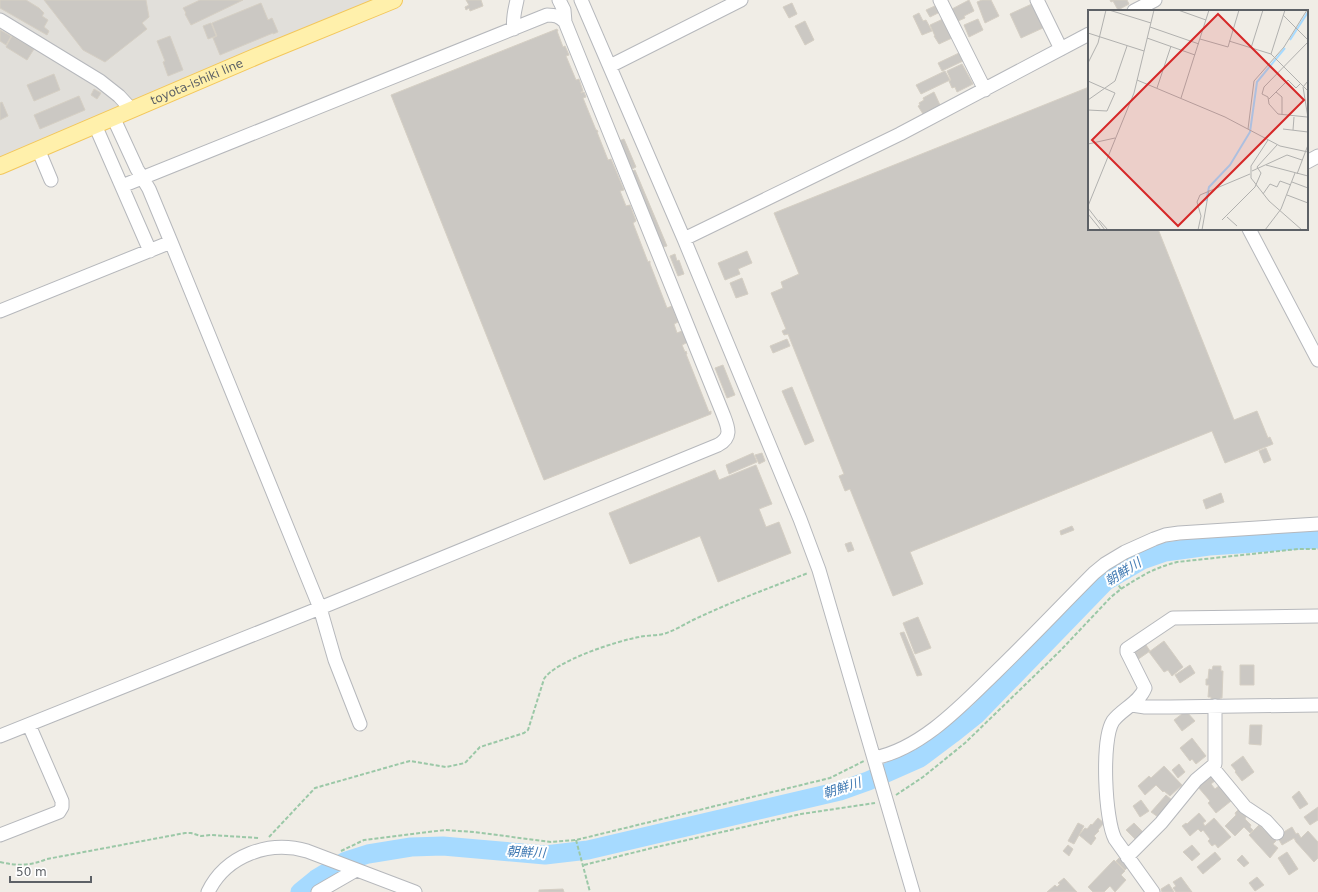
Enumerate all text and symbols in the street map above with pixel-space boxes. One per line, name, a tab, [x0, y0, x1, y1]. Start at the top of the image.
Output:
inset map	[1088, 10, 1308, 230]
street label: toyota-ishiki line	[148, 56, 245, 108]
water label: 朝鮮川	[1102, 554, 1145, 589]
water label: 朝鮮川	[821, 774, 865, 801]
water label: 朝鮮川	[506, 843, 548, 861]
scale bar	[10, 858, 91, 884]
text: 50 m	[16, 865, 47, 879]

